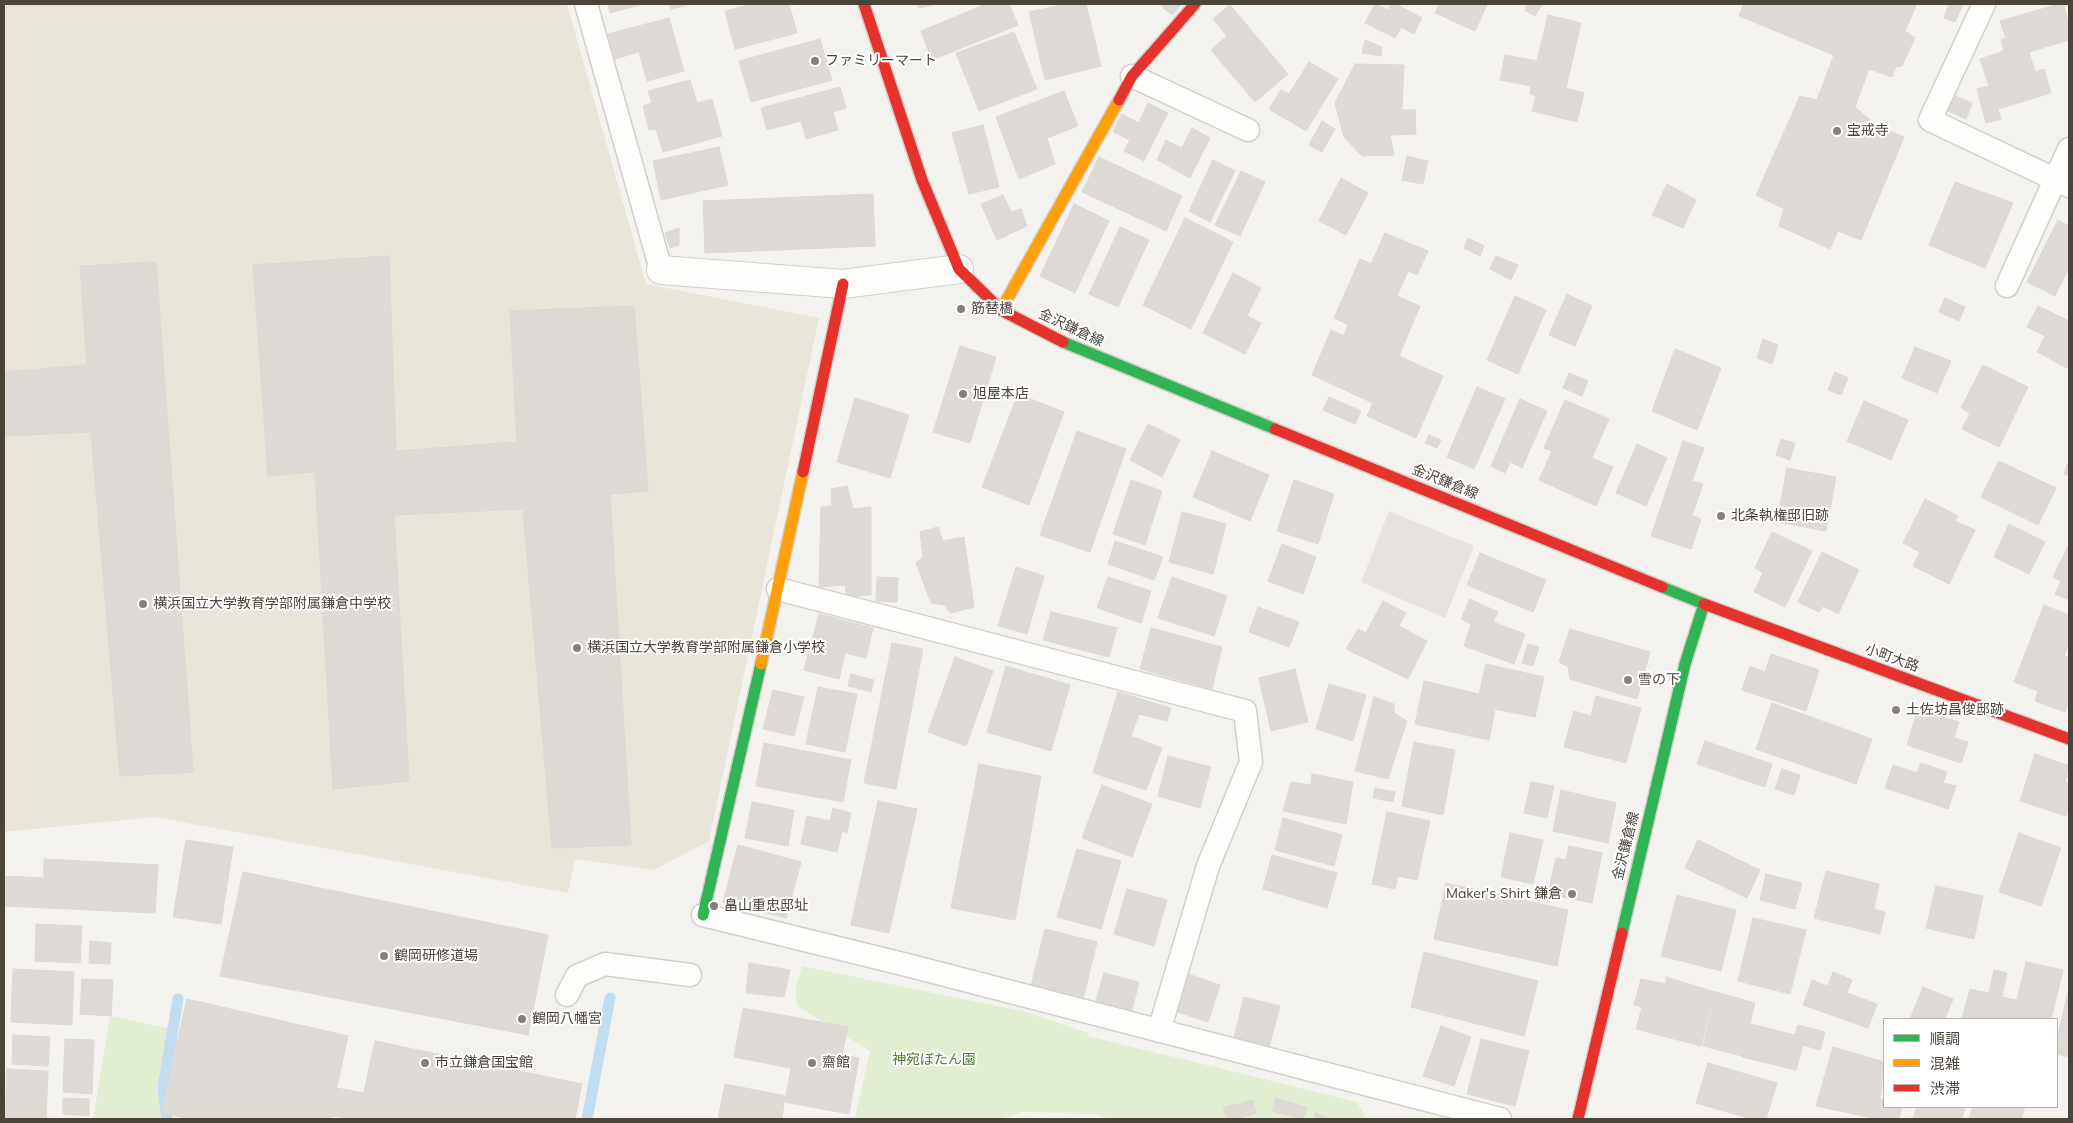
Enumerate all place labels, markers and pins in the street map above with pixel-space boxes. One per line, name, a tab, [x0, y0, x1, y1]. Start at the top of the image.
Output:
place label: ファミリーマート	[825, 53, 937, 69]
marker: ファミリーマート	[809, 55, 821, 67]
place label: 宝戒寺	[1847, 123, 1889, 139]
marker: 宝戒寺	[1831, 125, 1843, 137]
place label: 筋替橋	[971, 301, 1013, 317]
marker: 筋替橋	[955, 303, 967, 315]
place label: 旭屋本店	[973, 386, 1029, 402]
marker: 旭屋本店	[957, 388, 969, 400]
place label: 北条執権邸旧跡	[1731, 508, 1829, 524]
marker: 北条執権邸旧跡	[1715, 510, 1727, 522]
place label: 横浜国立大学教育学部附属鎌倉中学校	[153, 596, 391, 612]
marker: 横浜国立大学教育学部附属鎌倉中学校	[137, 598, 149, 610]
place label: 横浜国立大学教育学部附属鎌倉小学校	[587, 640, 825, 656]
marker: 横浜国立大学教育学部附属鎌倉小学校	[571, 642, 583, 654]
place label: 雪の下	[1638, 672, 1680, 688]
marker: 雪の下	[1622, 674, 1634, 686]
place label: 土佐坊昌俊邸跡	[1906, 702, 2004, 718]
marker: 土佐坊昌俊邸跡	[1890, 704, 1902, 716]
place label: Maker's Shirt 鎌倉	[1446, 886, 1562, 902]
marker: Maker's Shirt 鎌倉	[1566, 888, 1578, 900]
place label: 畠山重忠邸址	[724, 898, 808, 914]
marker: 畠山重忠邸址	[708, 900, 720, 912]
place label: 鶴岡研修道場	[394, 948, 478, 964]
marker: 鶴岡研修道場	[378, 950, 390, 962]
place label: 鶴岡八幡宮	[532, 1011, 602, 1027]
marker: 鶴岡八幡宮	[516, 1013, 528, 1025]
place label: 市立鎌倉国宝館	[435, 1055, 533, 1071]
place label: 齋館	[822, 1055, 850, 1071]
marker: 市立鎌倉国宝館	[419, 1057, 431, 1069]
marker: 齋館	[806, 1057, 818, 1069]

